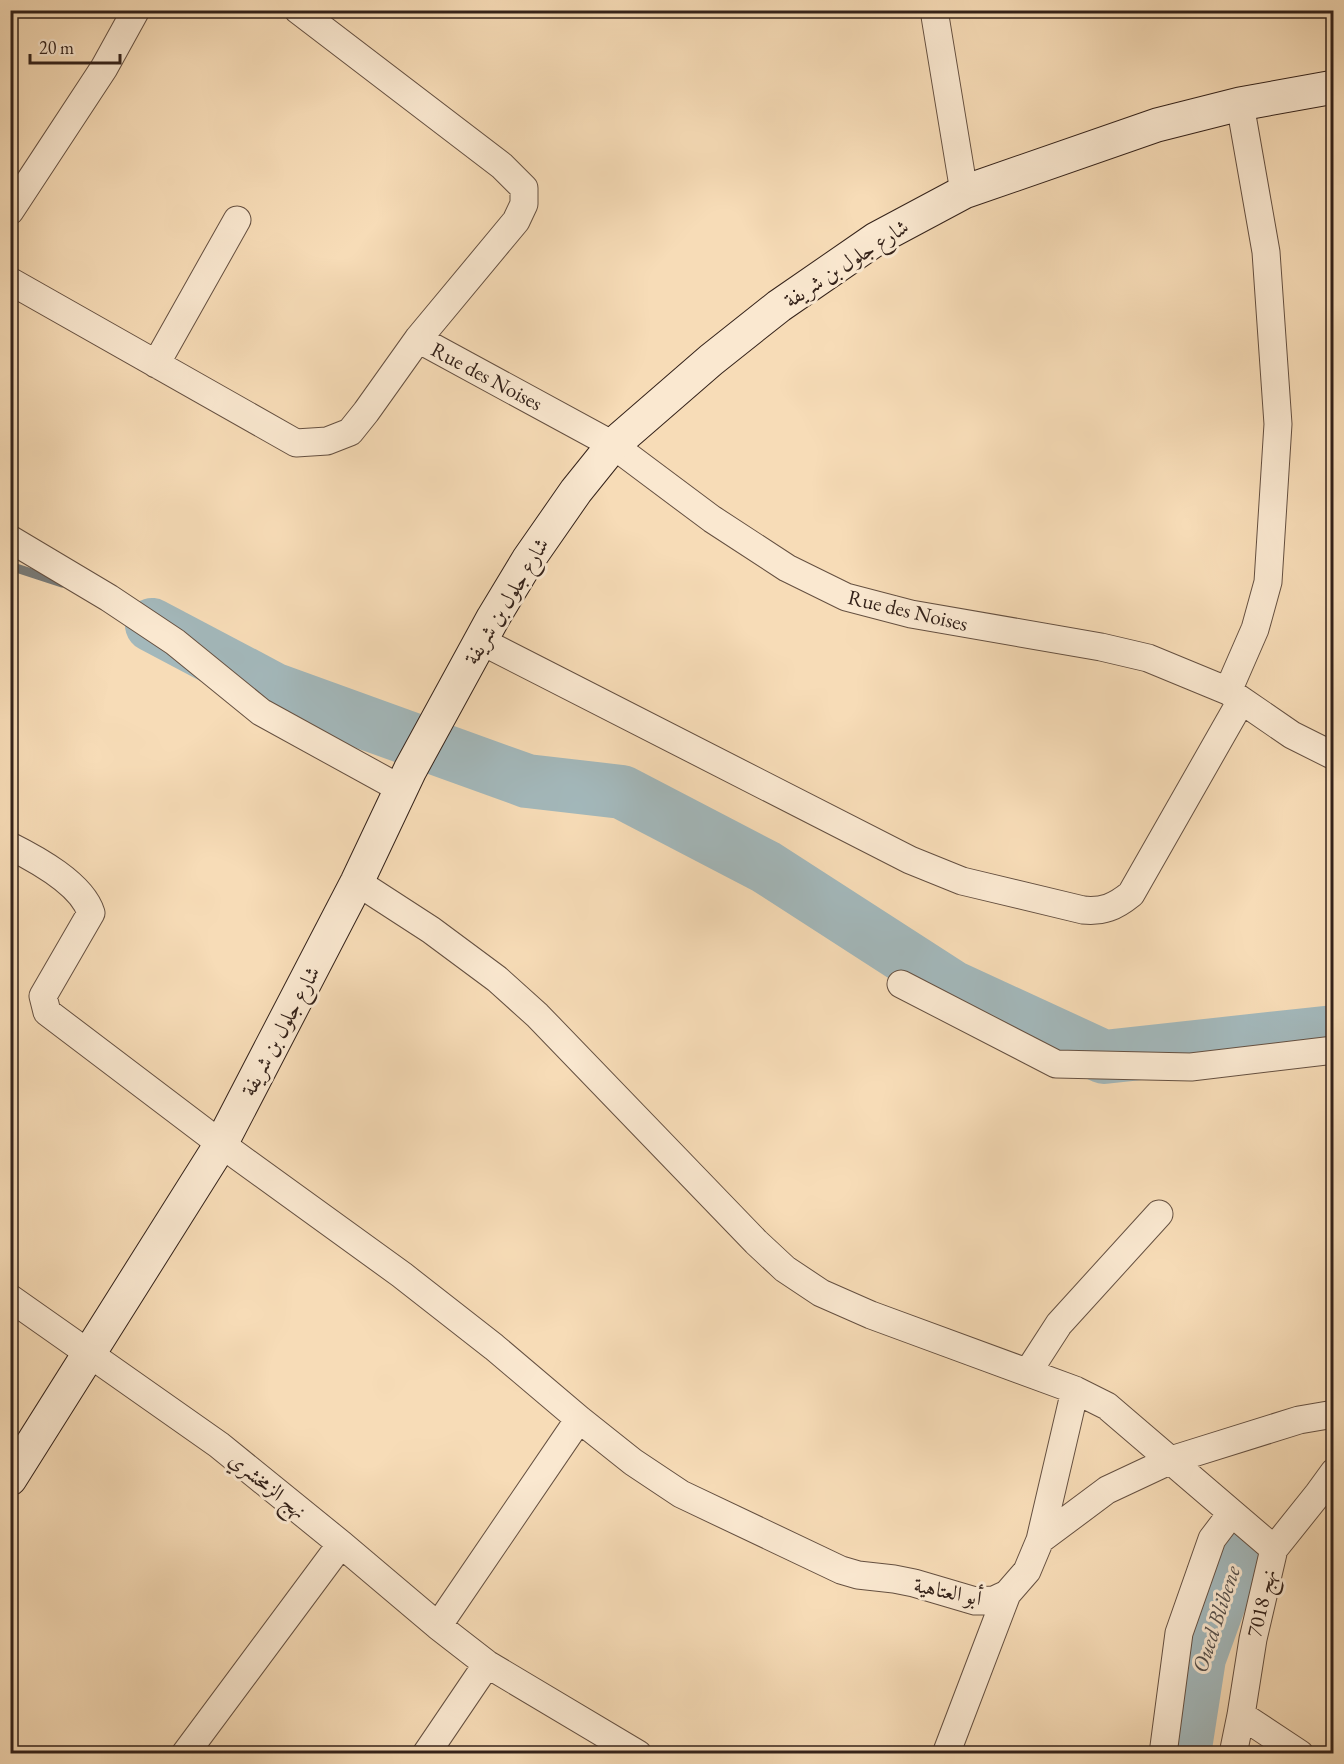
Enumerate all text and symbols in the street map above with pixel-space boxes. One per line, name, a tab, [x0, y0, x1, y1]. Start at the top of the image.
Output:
scale bar	[30, 27, 120, 65]
text: 20 m	[39, 36, 74, 59]
street label: شارع جلول بن شريفة	[778, 213, 916, 318]
street label: Rue des Noises	[427, 335, 547, 417]
street label: شارع جلول بن شريفة	[457, 533, 559, 672]
street label: Rue des Noises	[845, 583, 971, 637]
street label: شارع جلول بن شريفة	[234, 961, 330, 1103]
street label: نهج الزمخشري	[220, 1445, 312, 1529]
water label: Oued Blibene	[1185, 1561, 1247, 1676]
street label: نهج 7018	[1240, 1566, 1288, 1641]
street label: أبو العتاهية	[912, 1570, 985, 1611]

